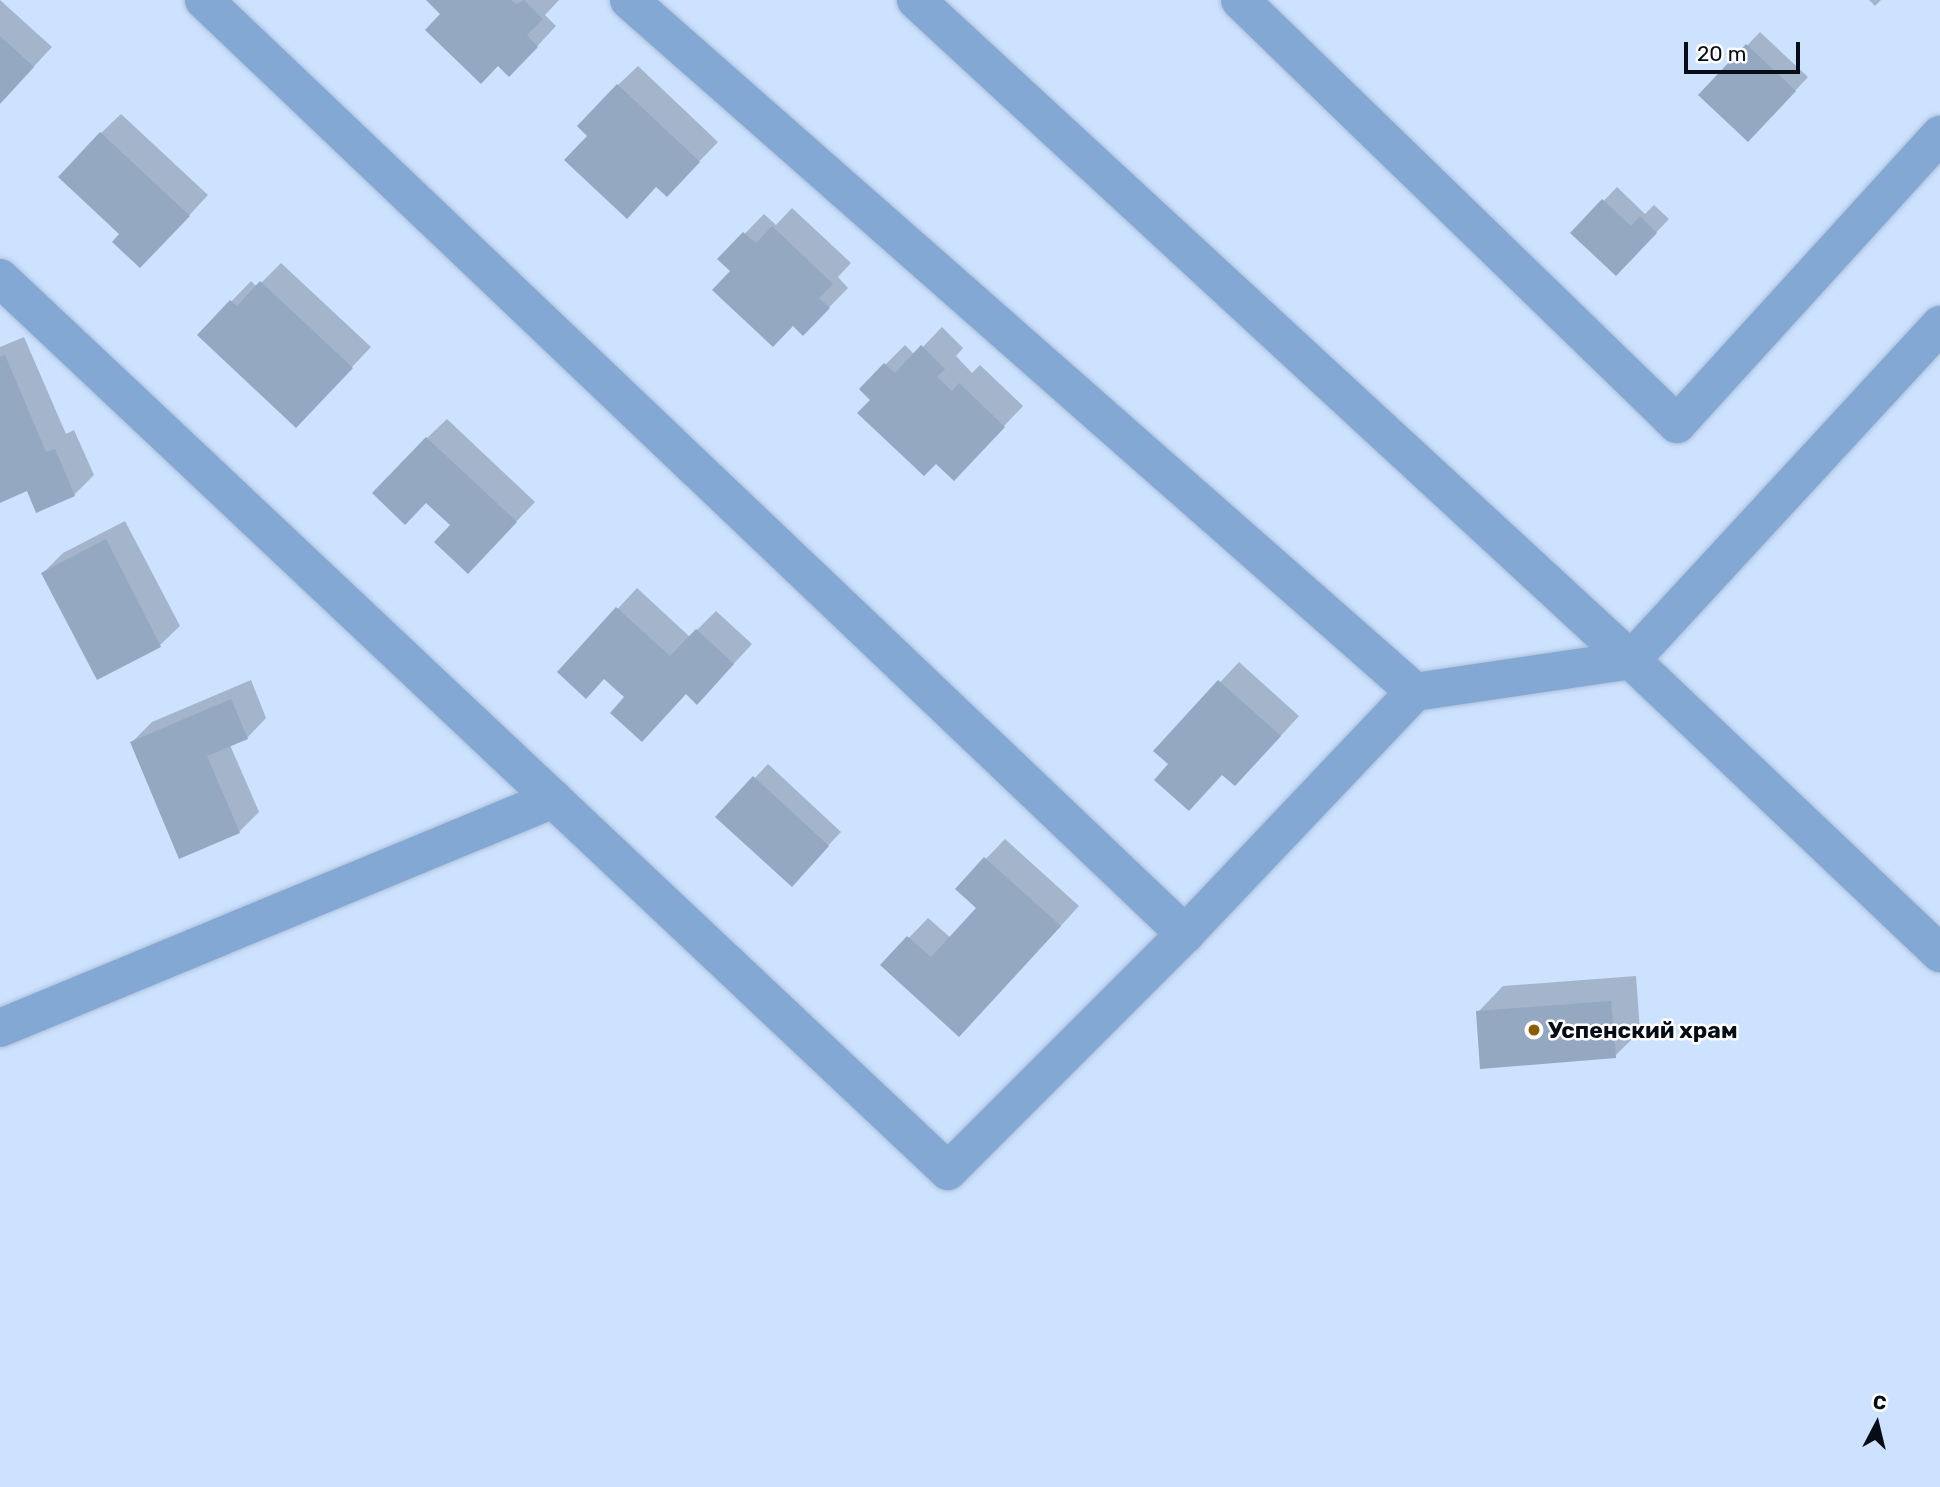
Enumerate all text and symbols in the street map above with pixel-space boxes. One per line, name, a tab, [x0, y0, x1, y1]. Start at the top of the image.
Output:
scale bar	[1688, 28, 1804, 72]
text: 20 m	[1697, 41, 1746, 66]
place label: Успенский храм	[1548, 1016, 1738, 1044]
marker: Успенский храм	[1526, 1022, 1542, 1038]
north arrow	[1842, 1389, 1912, 1459]
text: С	[1872, 1390, 1888, 1415]

